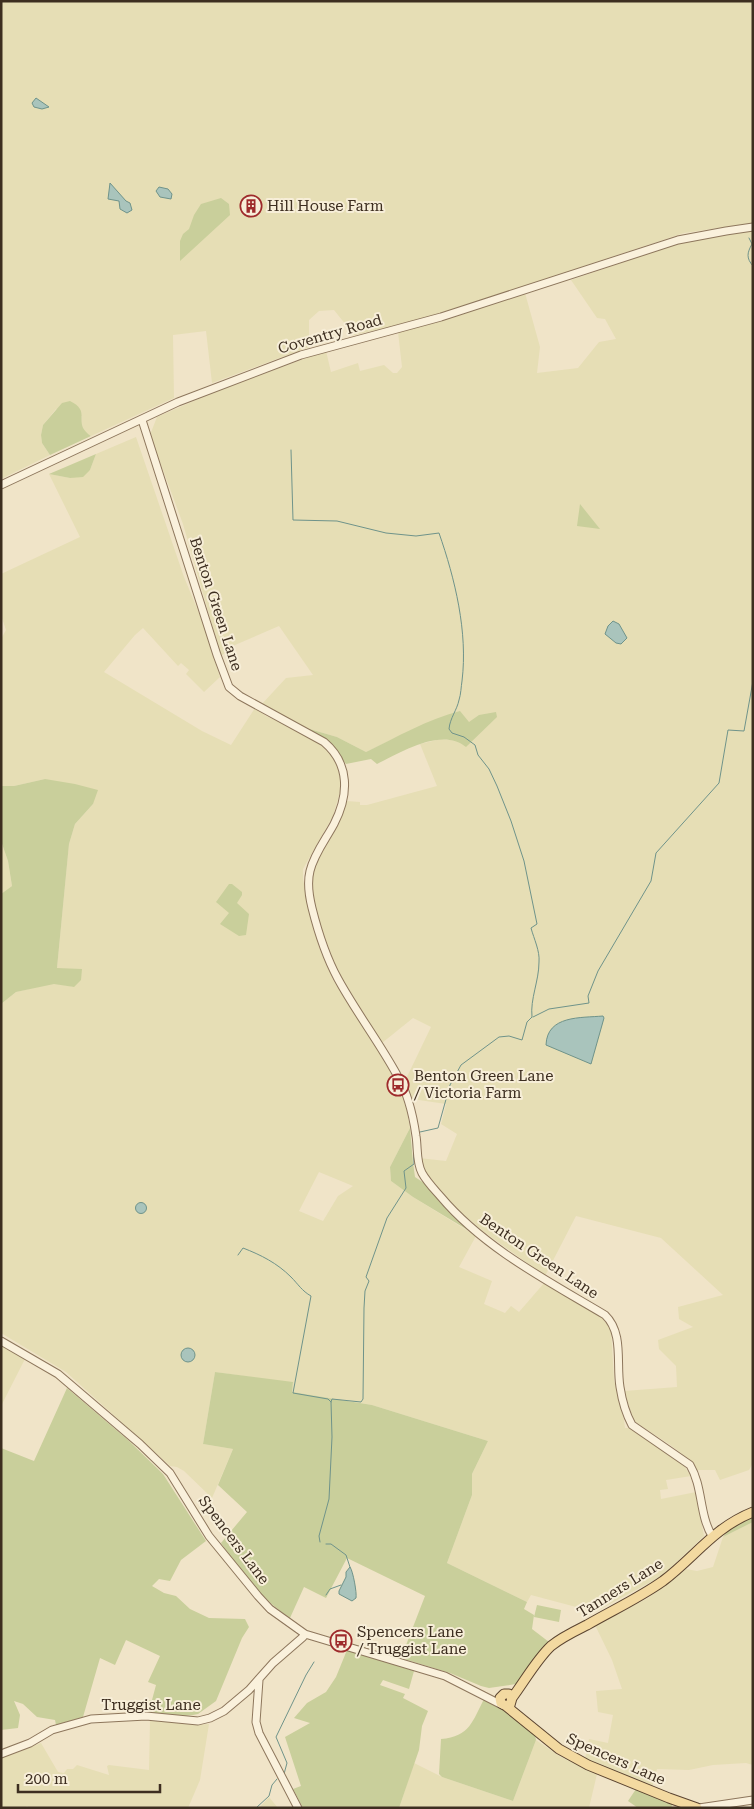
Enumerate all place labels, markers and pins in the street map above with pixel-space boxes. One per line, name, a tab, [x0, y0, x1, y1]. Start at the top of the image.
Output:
building icon: Hill House Farm	[239, 194, 263, 218]
place label: Hill House Farm	[267, 197, 384, 215]
place label: Benton Green Lane / Victoria Farm	[413, 1067, 553, 1102]
bus stop icon: Benton Green Lane / Victoria Farm	[386, 1073, 410, 1097]
place label: Spencers Lane / Truggist Lane	[356, 1623, 467, 1658]
bus stop icon: Spencers Lane / Truggist Lane	[329, 1629, 353, 1653]

